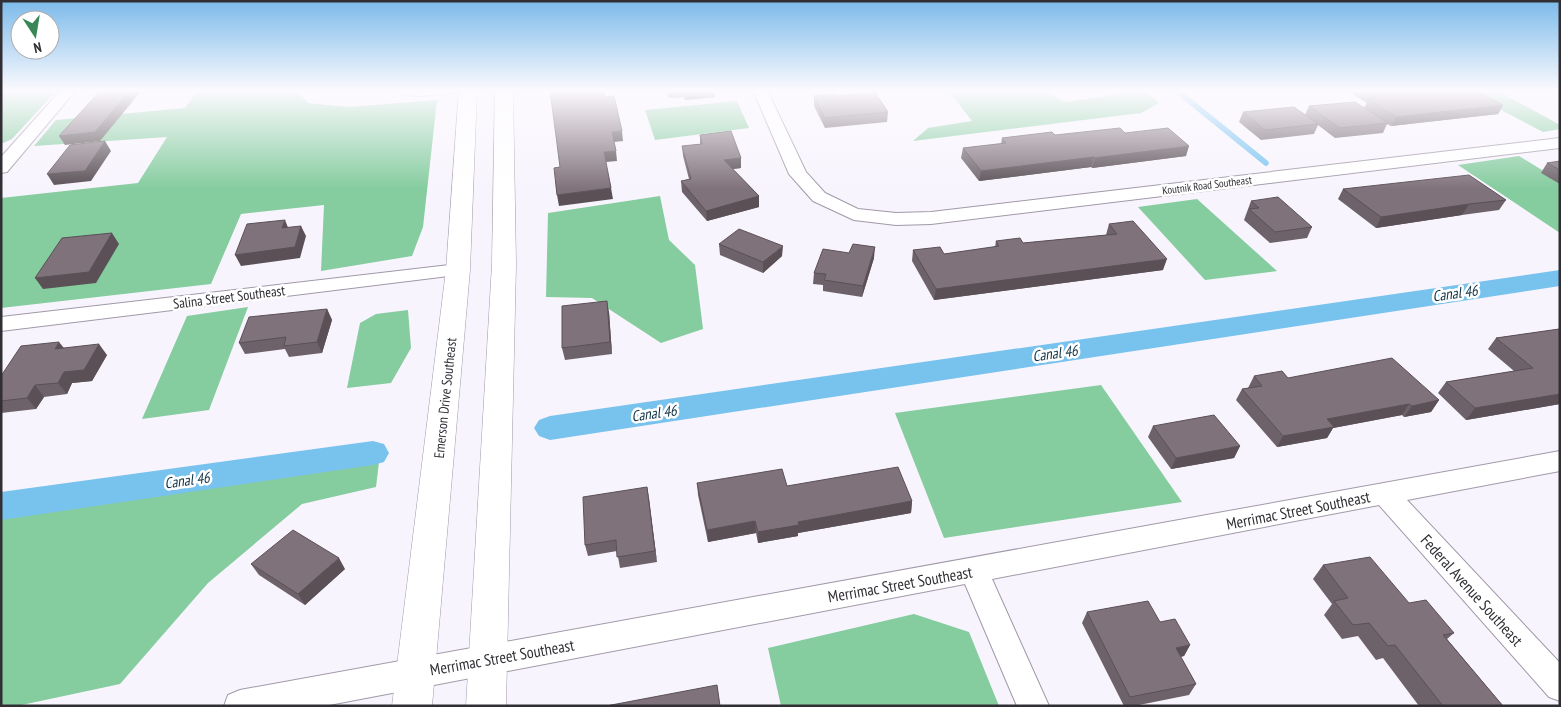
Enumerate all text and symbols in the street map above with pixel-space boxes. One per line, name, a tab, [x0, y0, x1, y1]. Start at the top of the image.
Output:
north arrow	[10, 10, 60, 60]
text: N	[32, 38, 43, 57]
street label: Koutnik Road Southeast	[1161, 173, 1253, 197]
water label: Canal 46	[1431, 280, 1480, 306]
street label: Salina Street Southeast	[172, 281, 286, 313]
street label: Emerson Drive Southeast	[430, 337, 460, 459]
water label: Canal 46	[1031, 340, 1080, 366]
water label: Canal 46	[630, 400, 679, 426]
water label: Canal 46	[163, 467, 212, 493]
street label: Merrimac Street Southeast	[1224, 486, 1372, 534]
street label: Federal Avenue Southeast	[1417, 530, 1528, 650]
street label: Merrimac Street Southeast	[826, 561, 974, 607]
street label: Merrimac Street Southeast	[428, 634, 576, 680]

